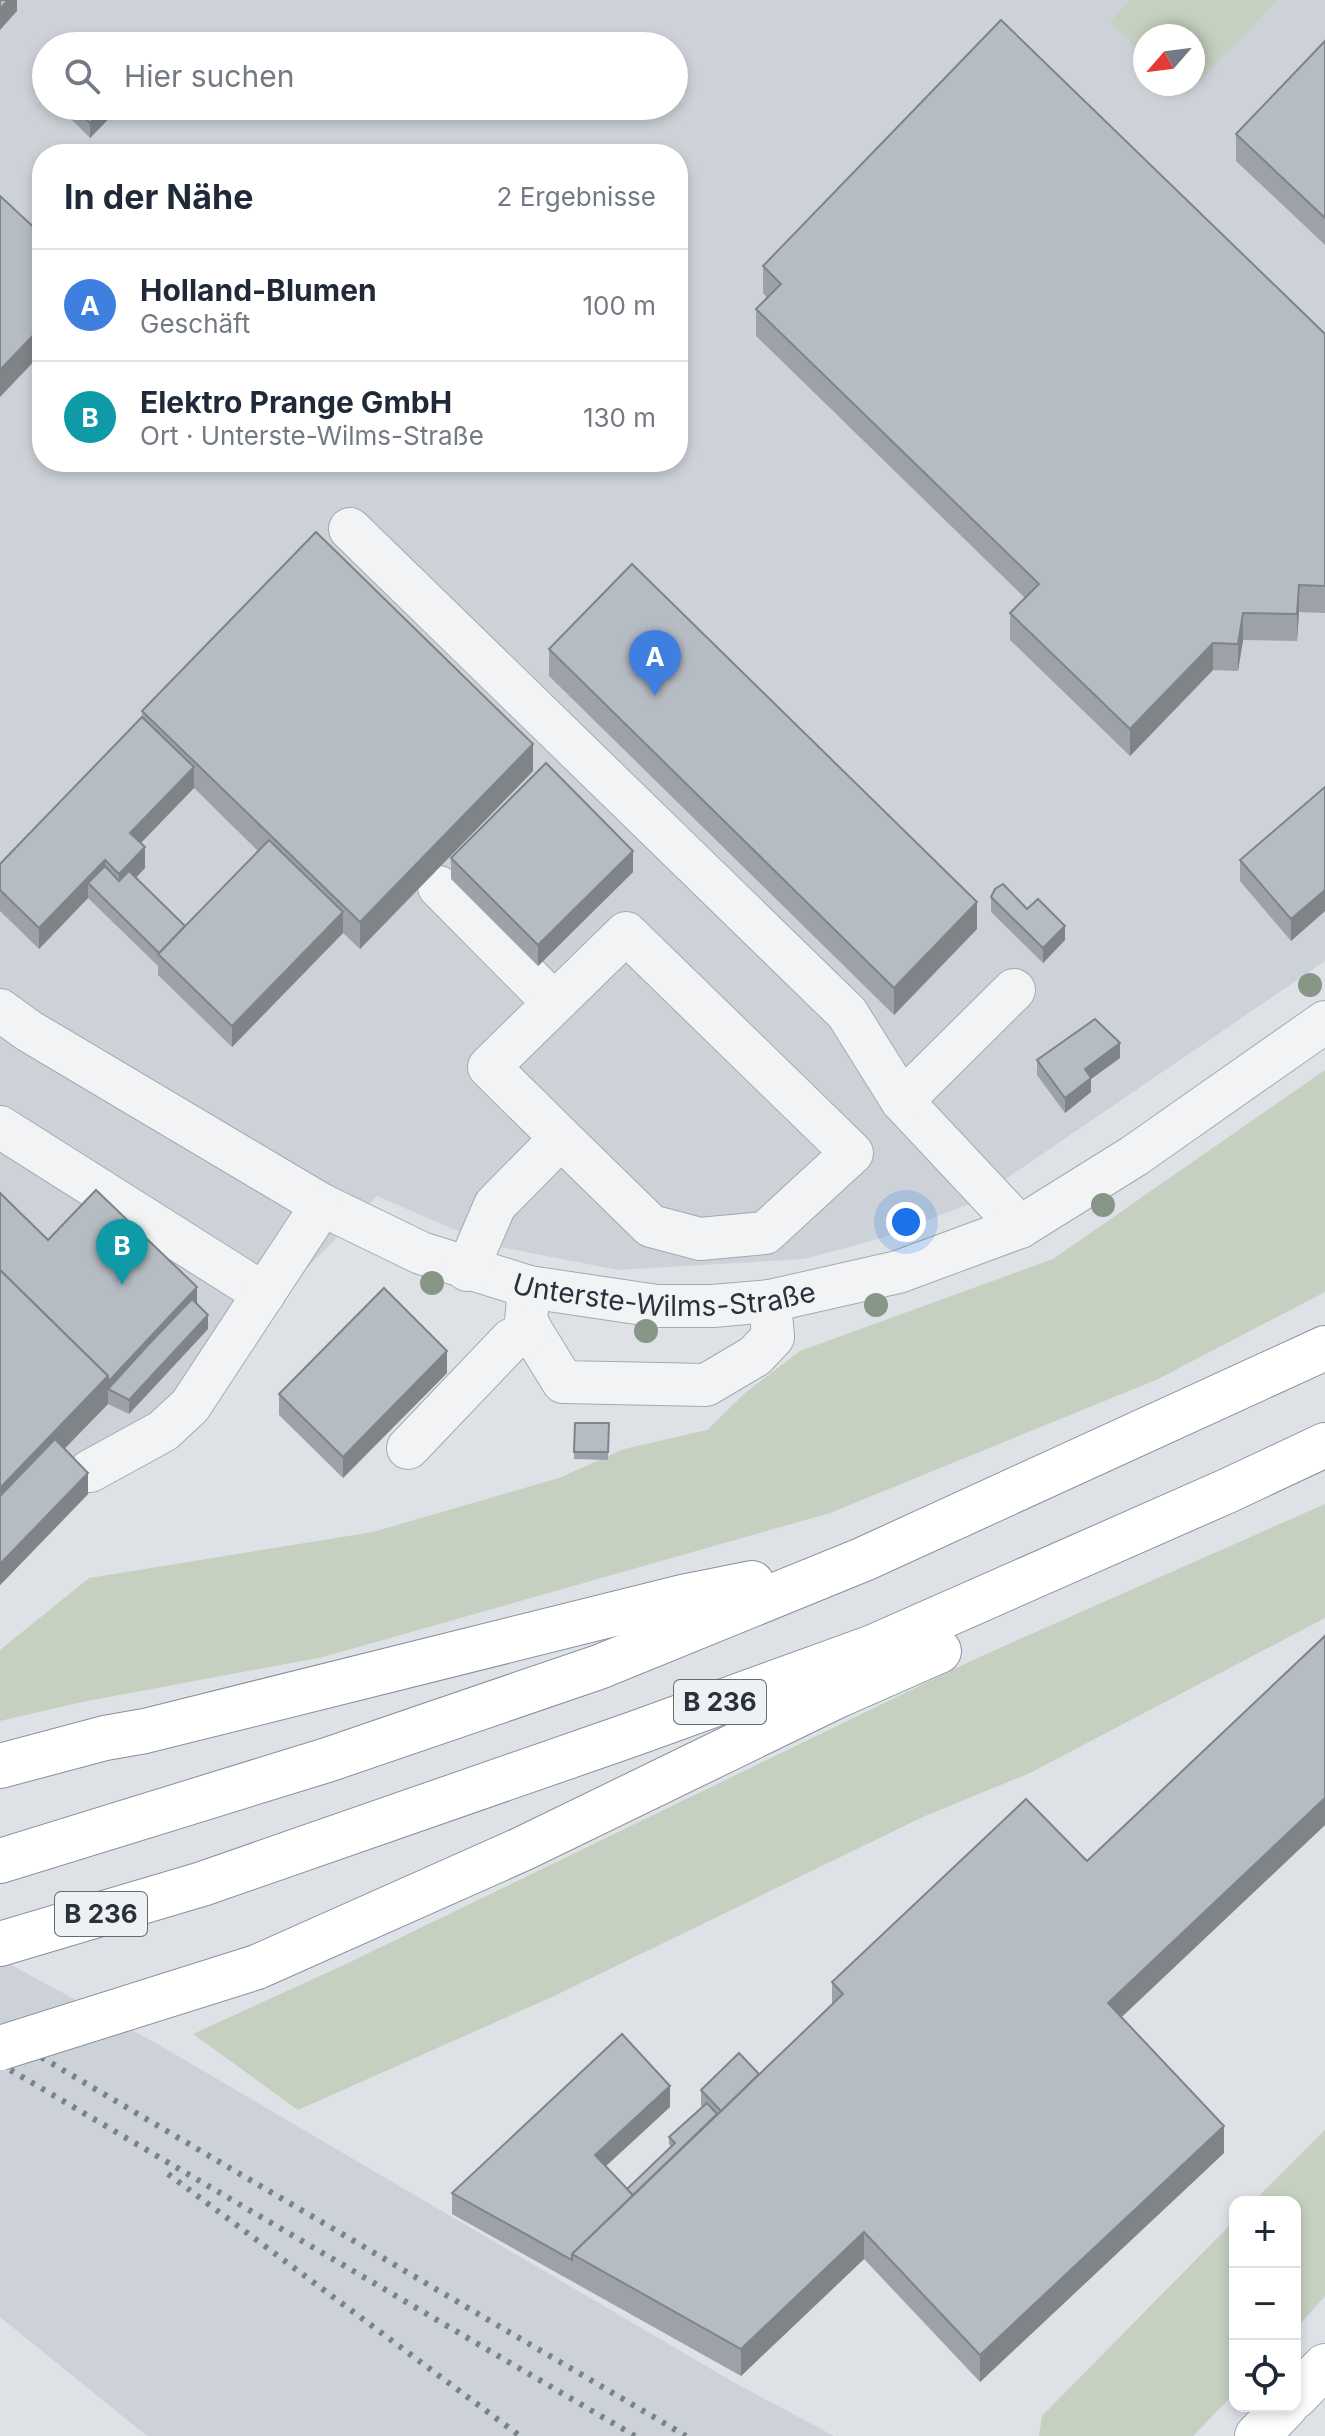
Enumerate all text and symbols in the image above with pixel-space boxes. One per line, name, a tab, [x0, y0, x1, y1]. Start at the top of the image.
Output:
north arrow	[1133, 24, 1205, 96]
search box	[32, 32, 688, 120]
icon: search	[60, 54, 104, 98]
text: Hier suchen	[124, 58, 294, 94]
text: In der Nähe	[64, 176, 253, 217]
text: 2 Ergebnisse	[497, 181, 656, 212]
text: Holland-Blumen	[140, 272, 377, 308]
text: A	[80, 290, 100, 321]
text: 100 m	[583, 290, 656, 321]
text: Geschäft	[140, 308, 250, 339]
text: Elektro Prange GmbH	[140, 384, 452, 420]
text: B	[81, 402, 99, 433]
text: 130 m	[583, 402, 656, 433]
text: Ort · Unterste-Wilms-Straße	[140, 420, 484, 451]
pin: A	[629, 630, 681, 696]
your location	[886, 1202, 926, 1242]
pin: B	[96, 1219, 148, 1285]
street label: Unterste-Wilms-Straße	[508, 1266, 819, 1324]
road number: B 236	[674, 1680, 766, 1724]
road number: B 236	[55, 1892, 147, 1936]
map controls	[1229, 2196, 1301, 2412]
button: +	[1229, 2196, 1301, 2268]
button: −	[1229, 2268, 1301, 2340]
button: locate	[1229, 2340, 1301, 2412]

